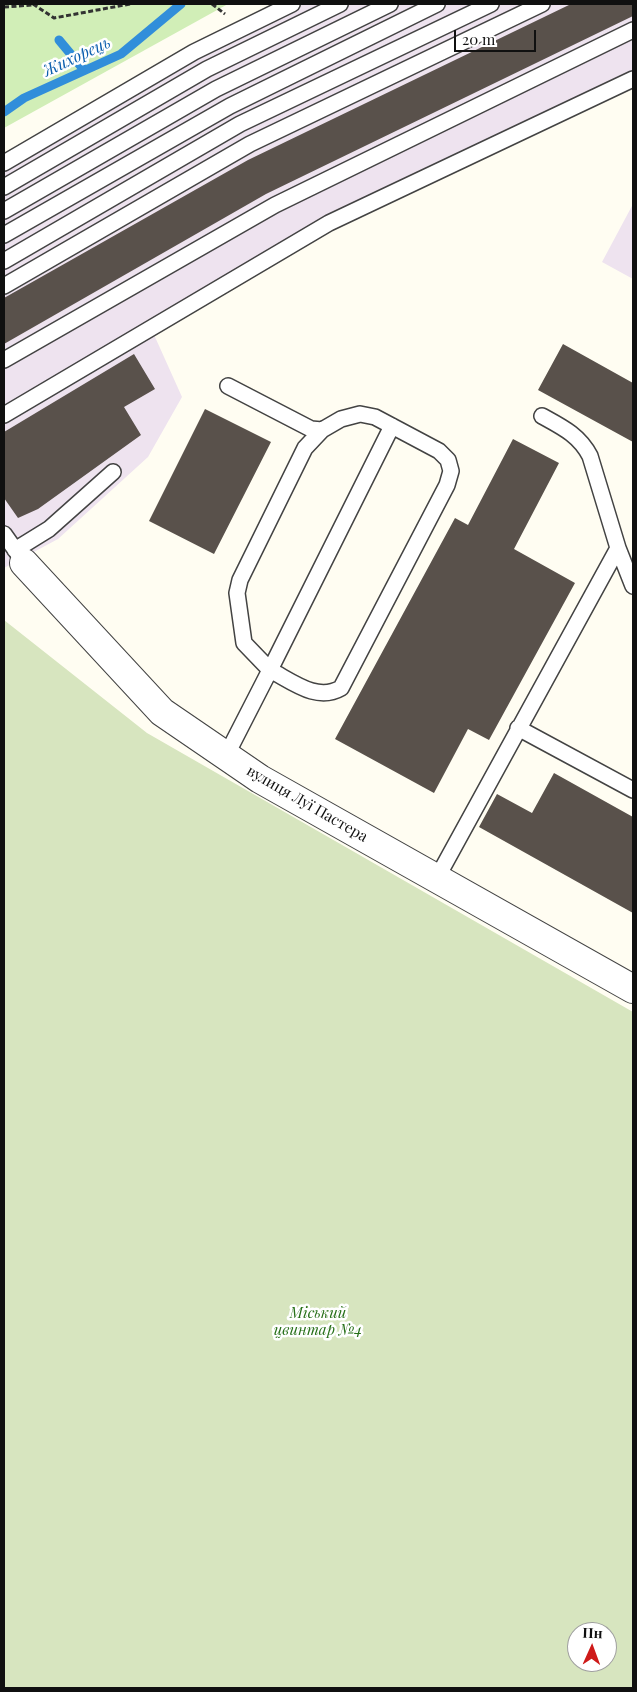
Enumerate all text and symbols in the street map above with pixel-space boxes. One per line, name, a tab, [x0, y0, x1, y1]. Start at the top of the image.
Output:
scale bar	[457, 20, 540, 52]
text: 20 m	[462, 29, 495, 49]
water label: Жихорець	[40, 33, 114, 81]
street label: вулиця Луї Пастера	[243, 762, 371, 846]
park label: Міський цвинтар №4	[274, 1304, 362, 1339]
north arrow	[567, 1622, 617, 1672]
text: Пн	[582, 1623, 603, 1642]

